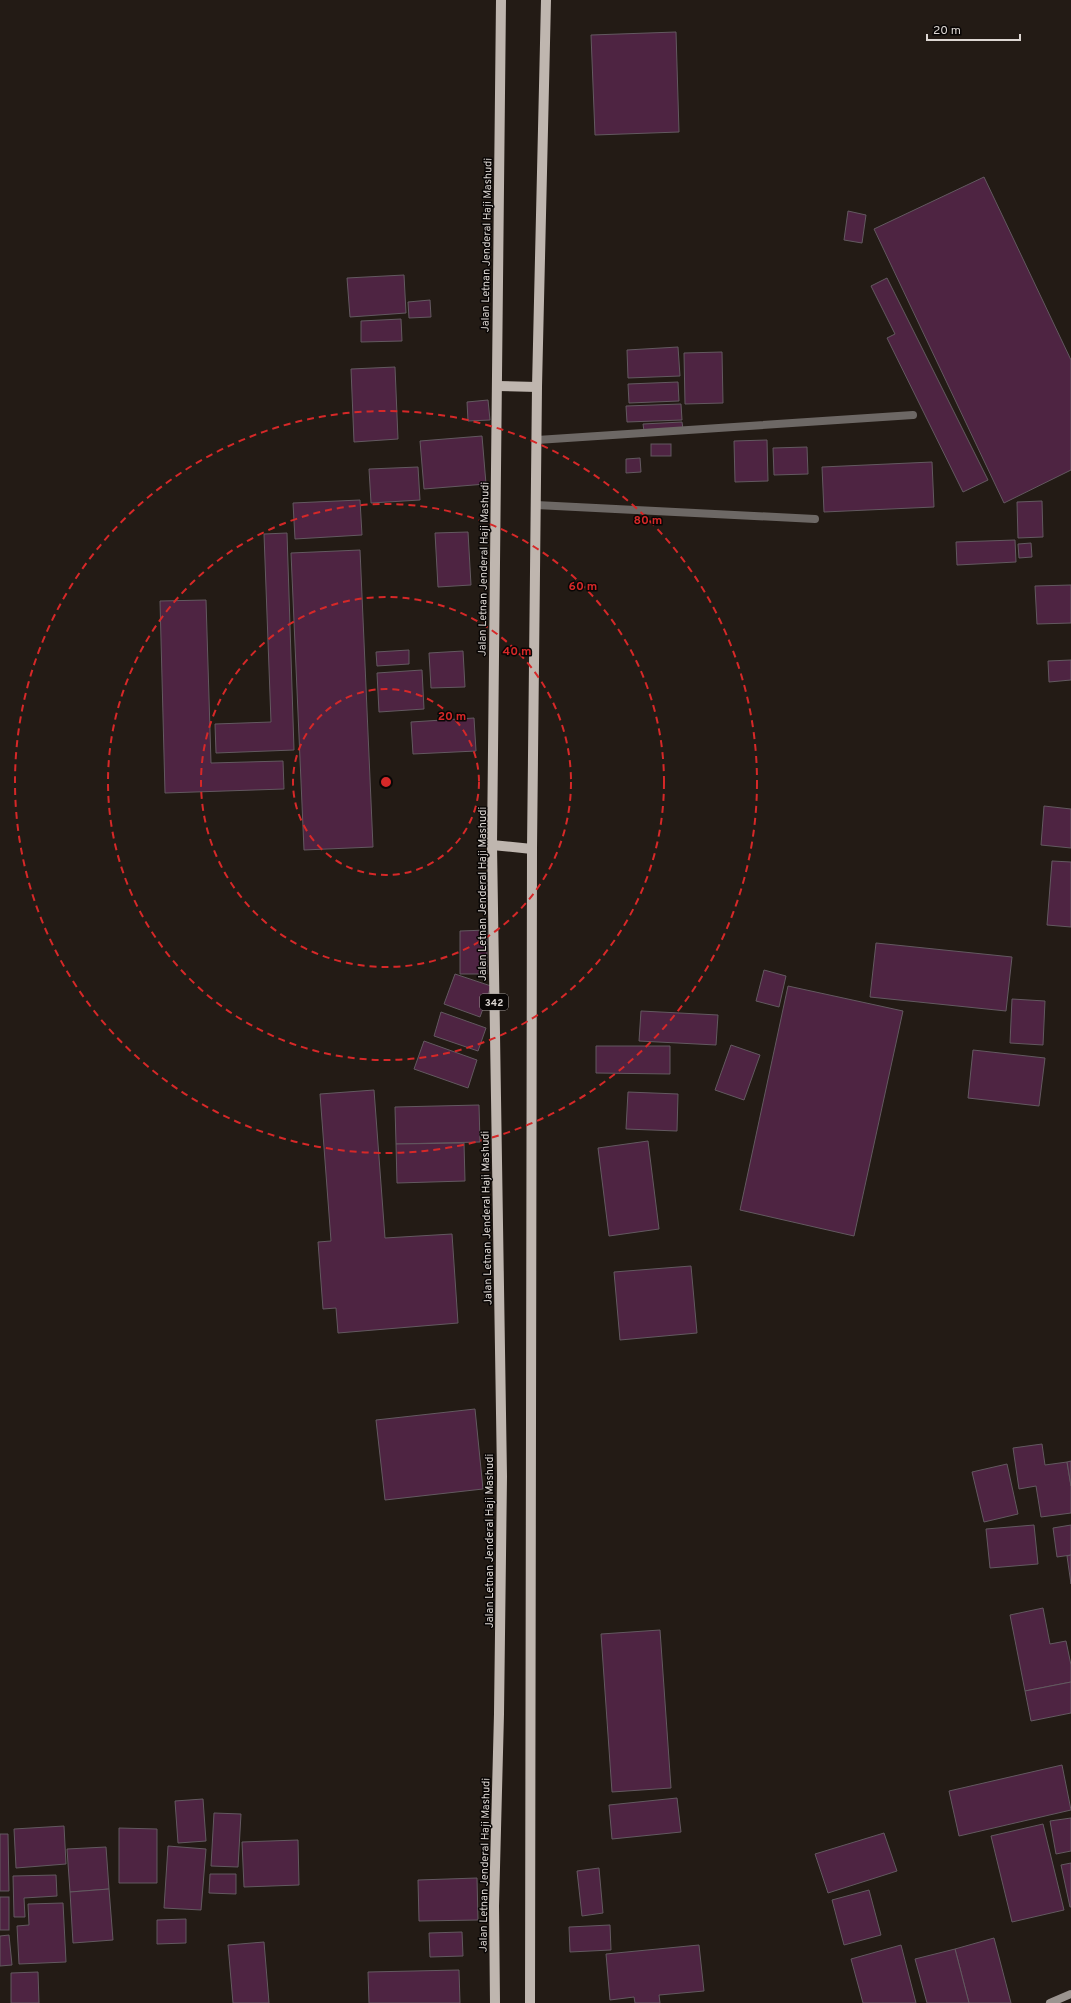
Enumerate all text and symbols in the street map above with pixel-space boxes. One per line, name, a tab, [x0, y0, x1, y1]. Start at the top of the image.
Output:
scale bar	[927, 16, 1020, 42]
text: 20 m	[933, 23, 961, 39]
street label: Jalan Letnan Jenderal Haji Mashudi	[478, 158, 496, 332]
street label: Jalan Letnan Jenderal Haji Mashudi	[475, 482, 493, 656]
text: 80 m	[634, 513, 662, 529]
text: 60 m	[569, 579, 597, 595]
text: 40 m	[502, 644, 532, 660]
text: 20 m	[438, 709, 466, 725]
centre of rings	[379, 775, 393, 789]
street label: Jalan Letnan Jenderal Haji Mashudi	[476, 807, 490, 981]
road number: 342	[480, 994, 508, 1010]
street label: Jalan Letnan Jenderal Haji Mashudi	[478, 1131, 496, 1305]
street label: Jalan Letnan Jenderal Haji Mashudi	[483, 1454, 497, 1628]
street label: Jalan Letnan Jenderal Haji Mashudi	[476, 1778, 494, 1952]

